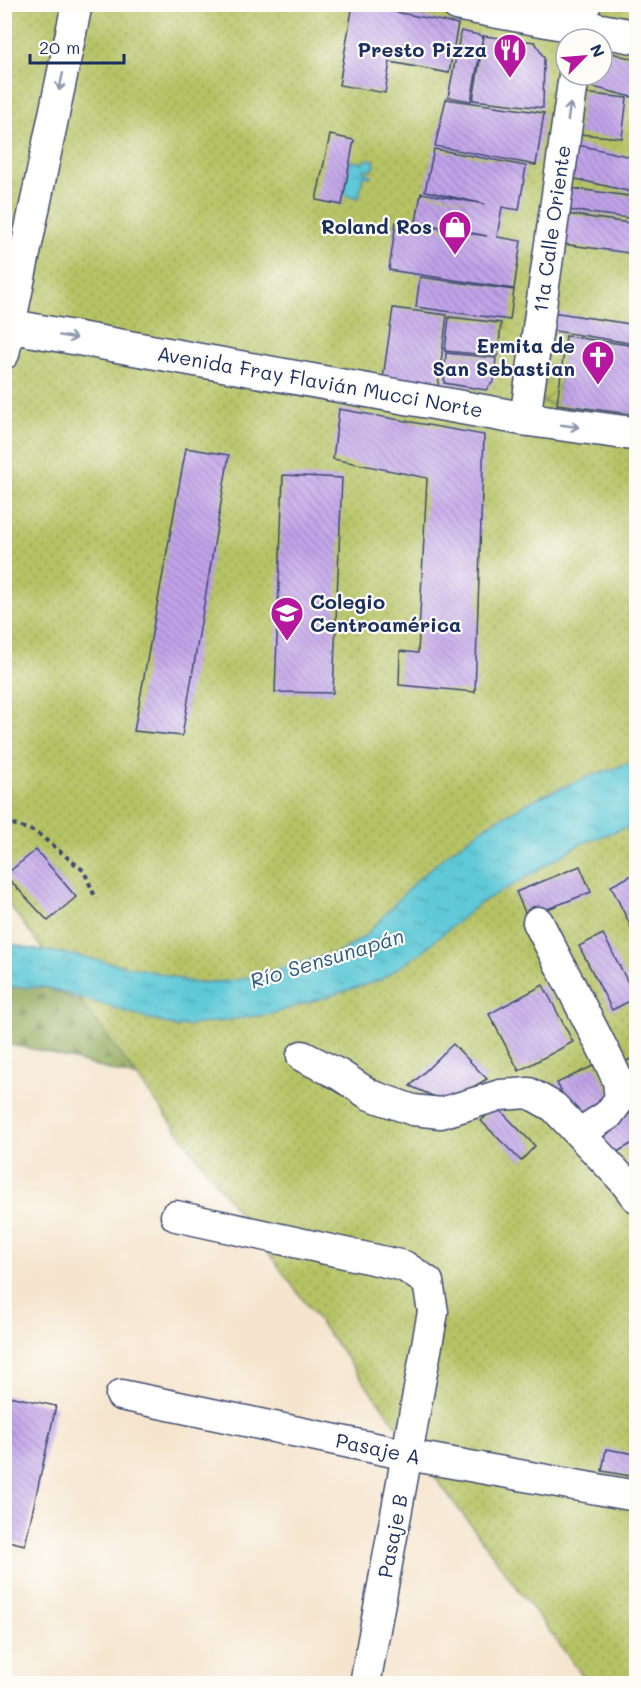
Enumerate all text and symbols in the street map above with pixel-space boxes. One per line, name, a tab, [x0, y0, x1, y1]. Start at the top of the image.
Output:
scale bar	[30, 27, 124, 65]
north arrow	[554, 27, 614, 87]
restaurant icon: Presto Pizza	[492, 32, 528, 79]
text: 20 m	[39, 35, 80, 59]
place label: Presto Pizza	[357, 36, 487, 62]
text: N	[586, 41, 610, 60]
one-way arrow	[55, 72, 66, 92]
one-way arrow	[563, 102, 574, 122]
street label: 11a Calle Oriente	[526, 143, 576, 314]
shop icon: Roland Ros	[437, 209, 473, 256]
place label: Roland Ros	[321, 213, 432, 239]
one-way arrow	[57, 331, 77, 342]
place label: Ermita de San Sebastian	[433, 332, 575, 381]
church icon: Ermita de San Sebastian	[580, 339, 616, 386]
street label: Avenida Fray Flavián Mucci Norte	[155, 340, 485, 422]
one-way arrow	[559, 420, 579, 431]
place label: Colegio Centroamérica	[310, 588, 461, 637]
school or university icon: Colegio Centroamérica	[269, 595, 305, 642]
water label: Río Sensunapán	[246, 921, 407, 994]
street label: Pasaje A	[333, 1426, 423, 1470]
street label: Pasaje B	[371, 1492, 413, 1580]

